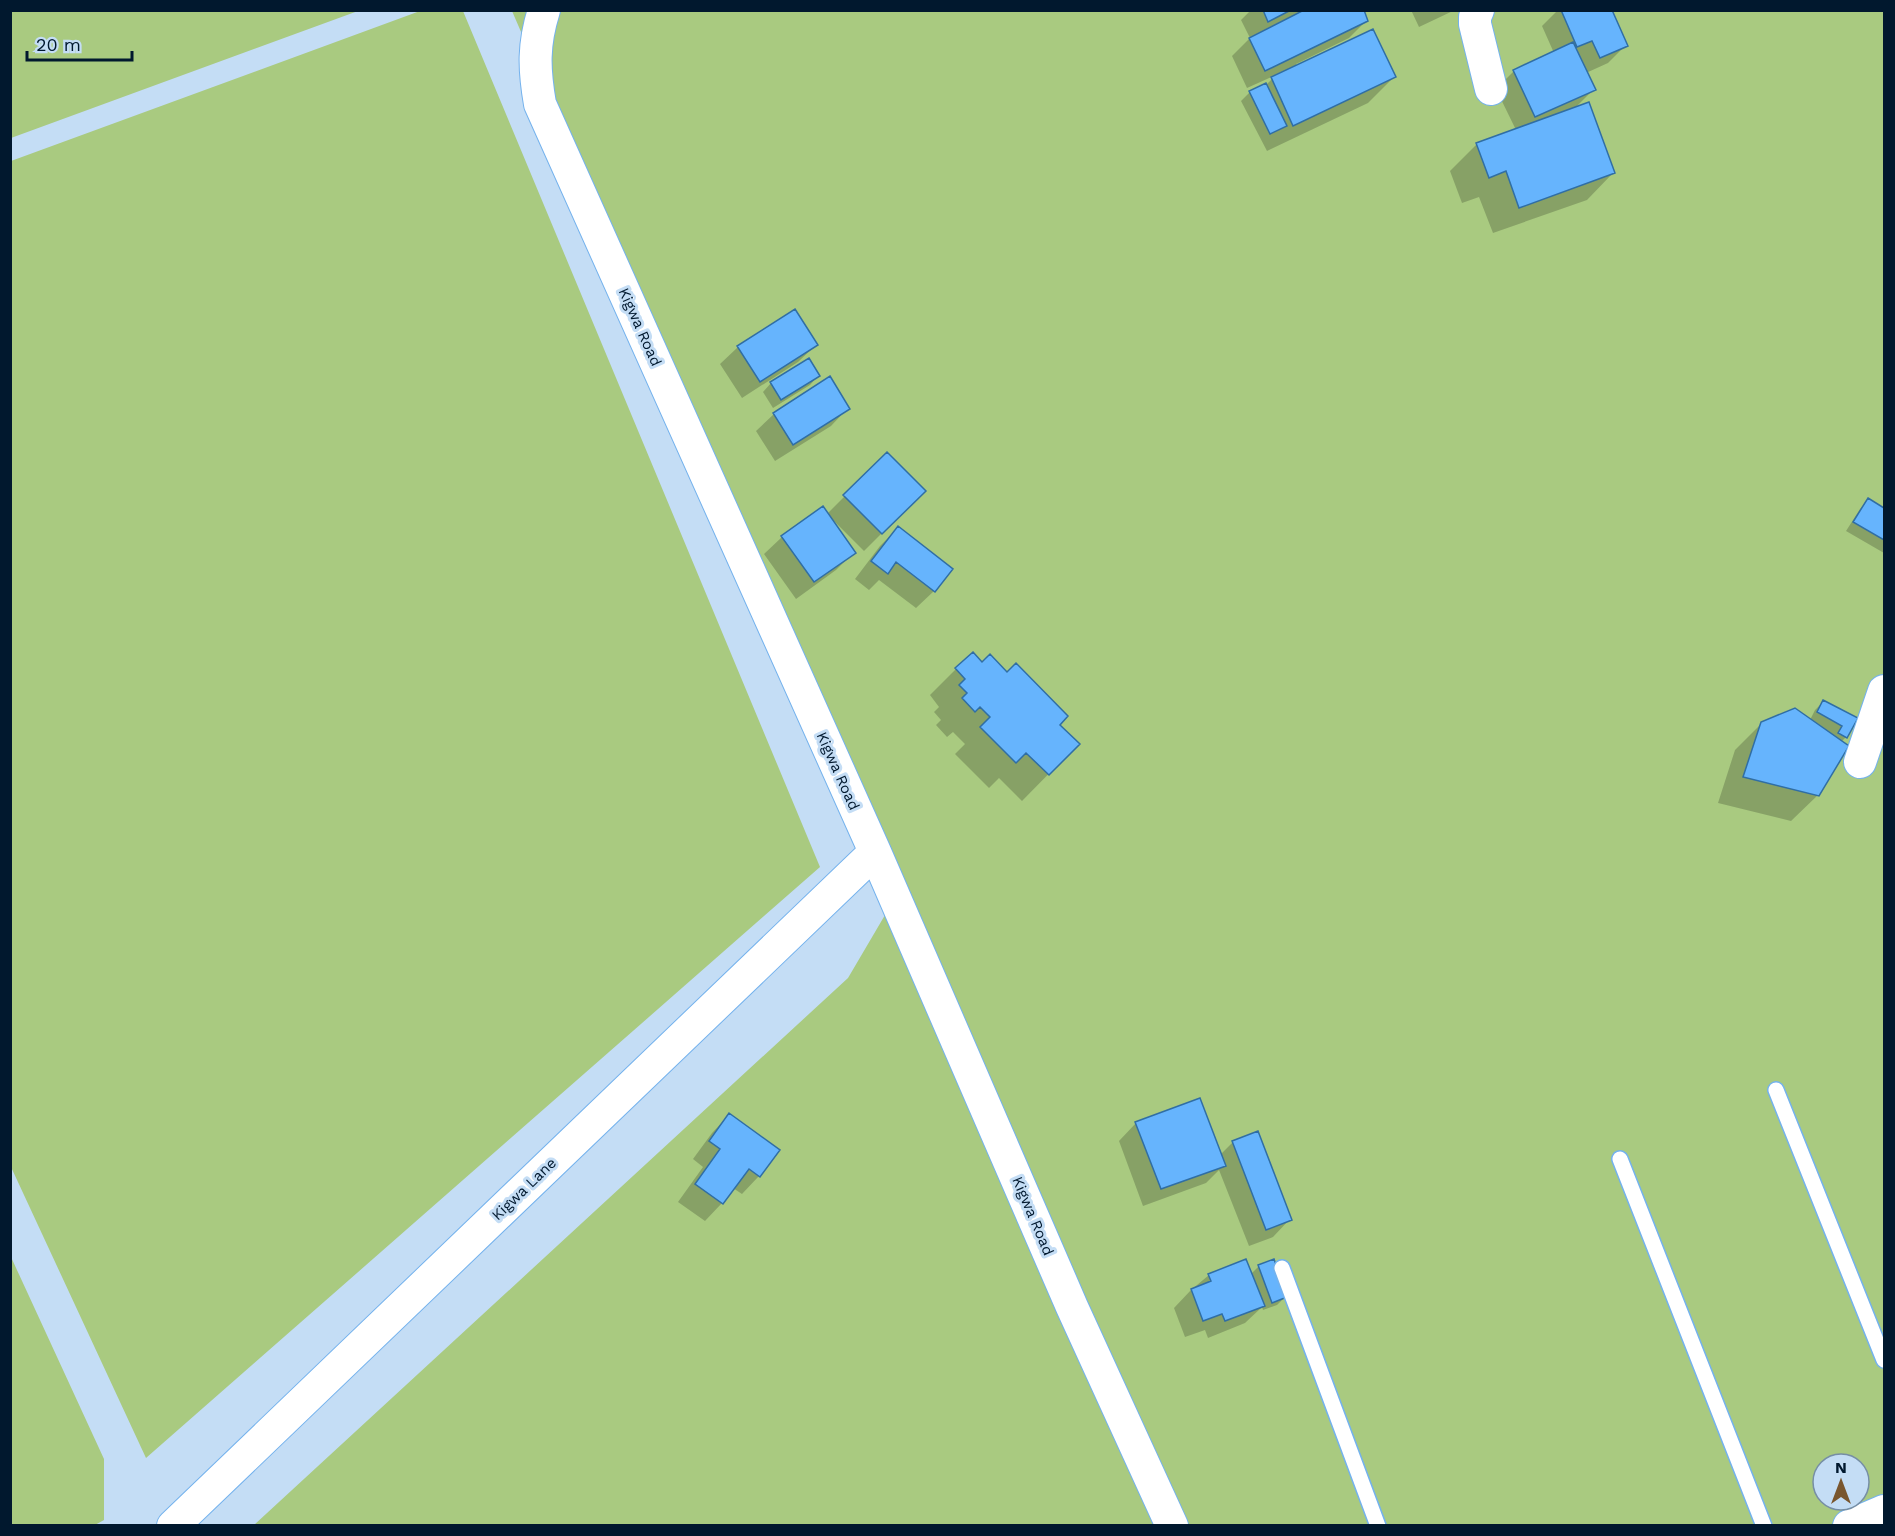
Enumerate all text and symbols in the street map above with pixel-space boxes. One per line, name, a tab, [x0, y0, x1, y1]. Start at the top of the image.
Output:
scale bar	[27, 24, 132, 62]
text: 20 m	[36, 34, 81, 55]
street label: Kigwa Road	[615, 285, 665, 369]
street label: Kigwa Road	[813, 729, 863, 813]
street label: Kigwa Lane	[488, 1154, 560, 1224]
street label: Kigwa Road	[1008, 1174, 1058, 1258]
north arrow	[1811, 1452, 1871, 1512]
text: N	[1835, 1458, 1847, 1477]

